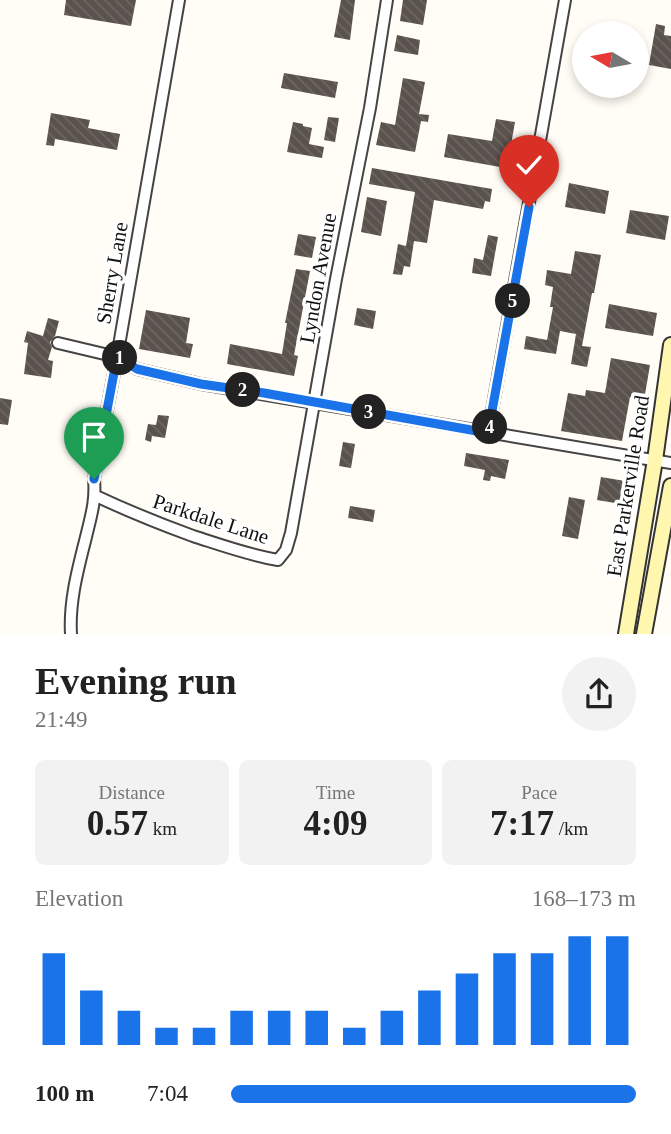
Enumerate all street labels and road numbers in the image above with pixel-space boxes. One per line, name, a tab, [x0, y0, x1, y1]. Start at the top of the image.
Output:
street label: Lyndon Avenue	[295, 211, 341, 345]
street label: Sherry Lane	[91, 220, 133, 326]
street label: East Parkerville Road	[602, 393, 654, 578]
street label: Parkdale Lane	[150, 489, 272, 549]

